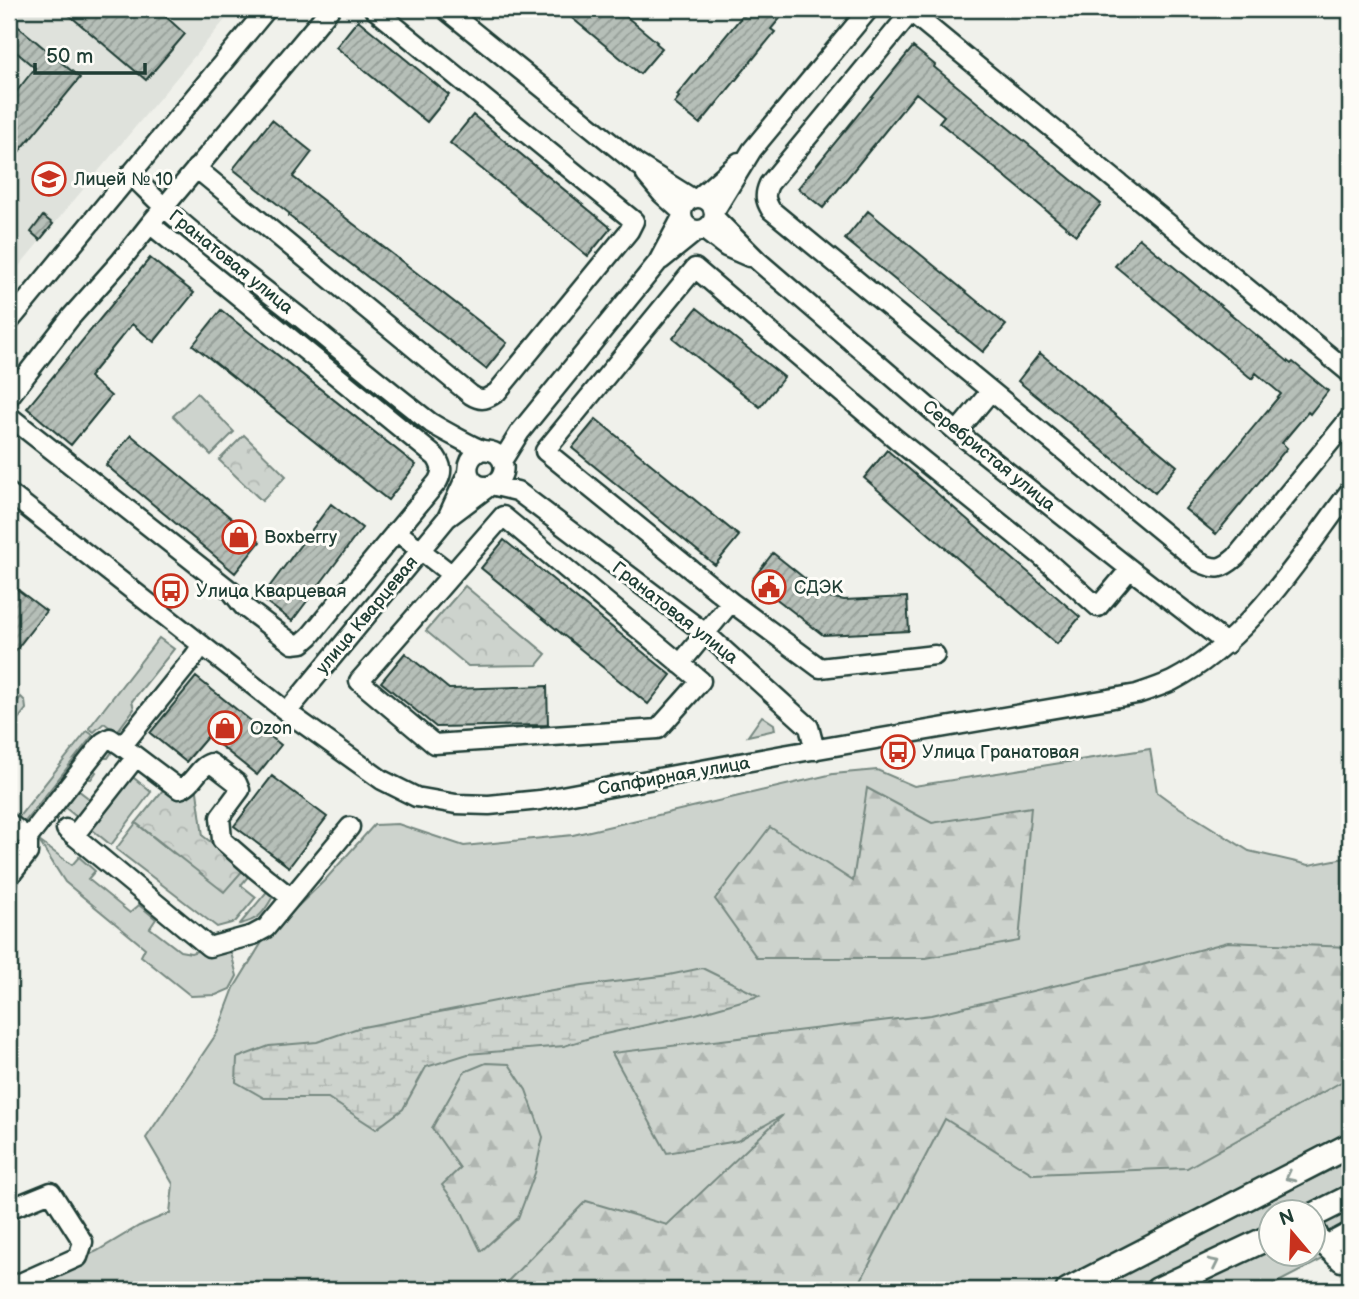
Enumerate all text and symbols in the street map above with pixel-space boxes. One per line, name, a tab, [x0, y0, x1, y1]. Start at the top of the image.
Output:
scale bar	[35, 32, 145, 76]
text: 50 m	[46, 44, 93, 69]
school or university icon: Лицей № 10	[30, 160, 68, 198]
place label: Лицей № 10	[73, 169, 173, 190]
street label: Гранатовая улица	[165, 205, 298, 319]
street label: Серебристая улица	[918, 396, 1060, 516]
shop icon: Boxberry	[220, 518, 258, 556]
place label: Boxberry	[264, 527, 338, 548]
street label: улица Кварцевая	[312, 552, 422, 678]
street label: Гранатовая улица	[608, 557, 742, 669]
public building icon: СДЭК	[750, 568, 788, 606]
bus stop icon: Улица Кварцевая	[152, 572, 190, 610]
place label: СДЭК	[794, 577, 843, 598]
place label: Улица Кварцевая	[196, 581, 347, 602]
shop icon: Ozon	[206, 709, 244, 747]
place label: Ozon	[250, 718, 292, 739]
bus stop icon: Улица Гранатовая	[879, 733, 917, 771]
place label: Улица Гранатовая	[922, 742, 1079, 763]
street label: Сапфирная улица	[596, 752, 752, 800]
one-way arrow	[1285, 1168, 1297, 1182]
north arrow	[1258, 1198, 1328, 1268]
text: N	[1276, 1205, 1297, 1232]
one-way arrow	[1207, 1257, 1219, 1271]

